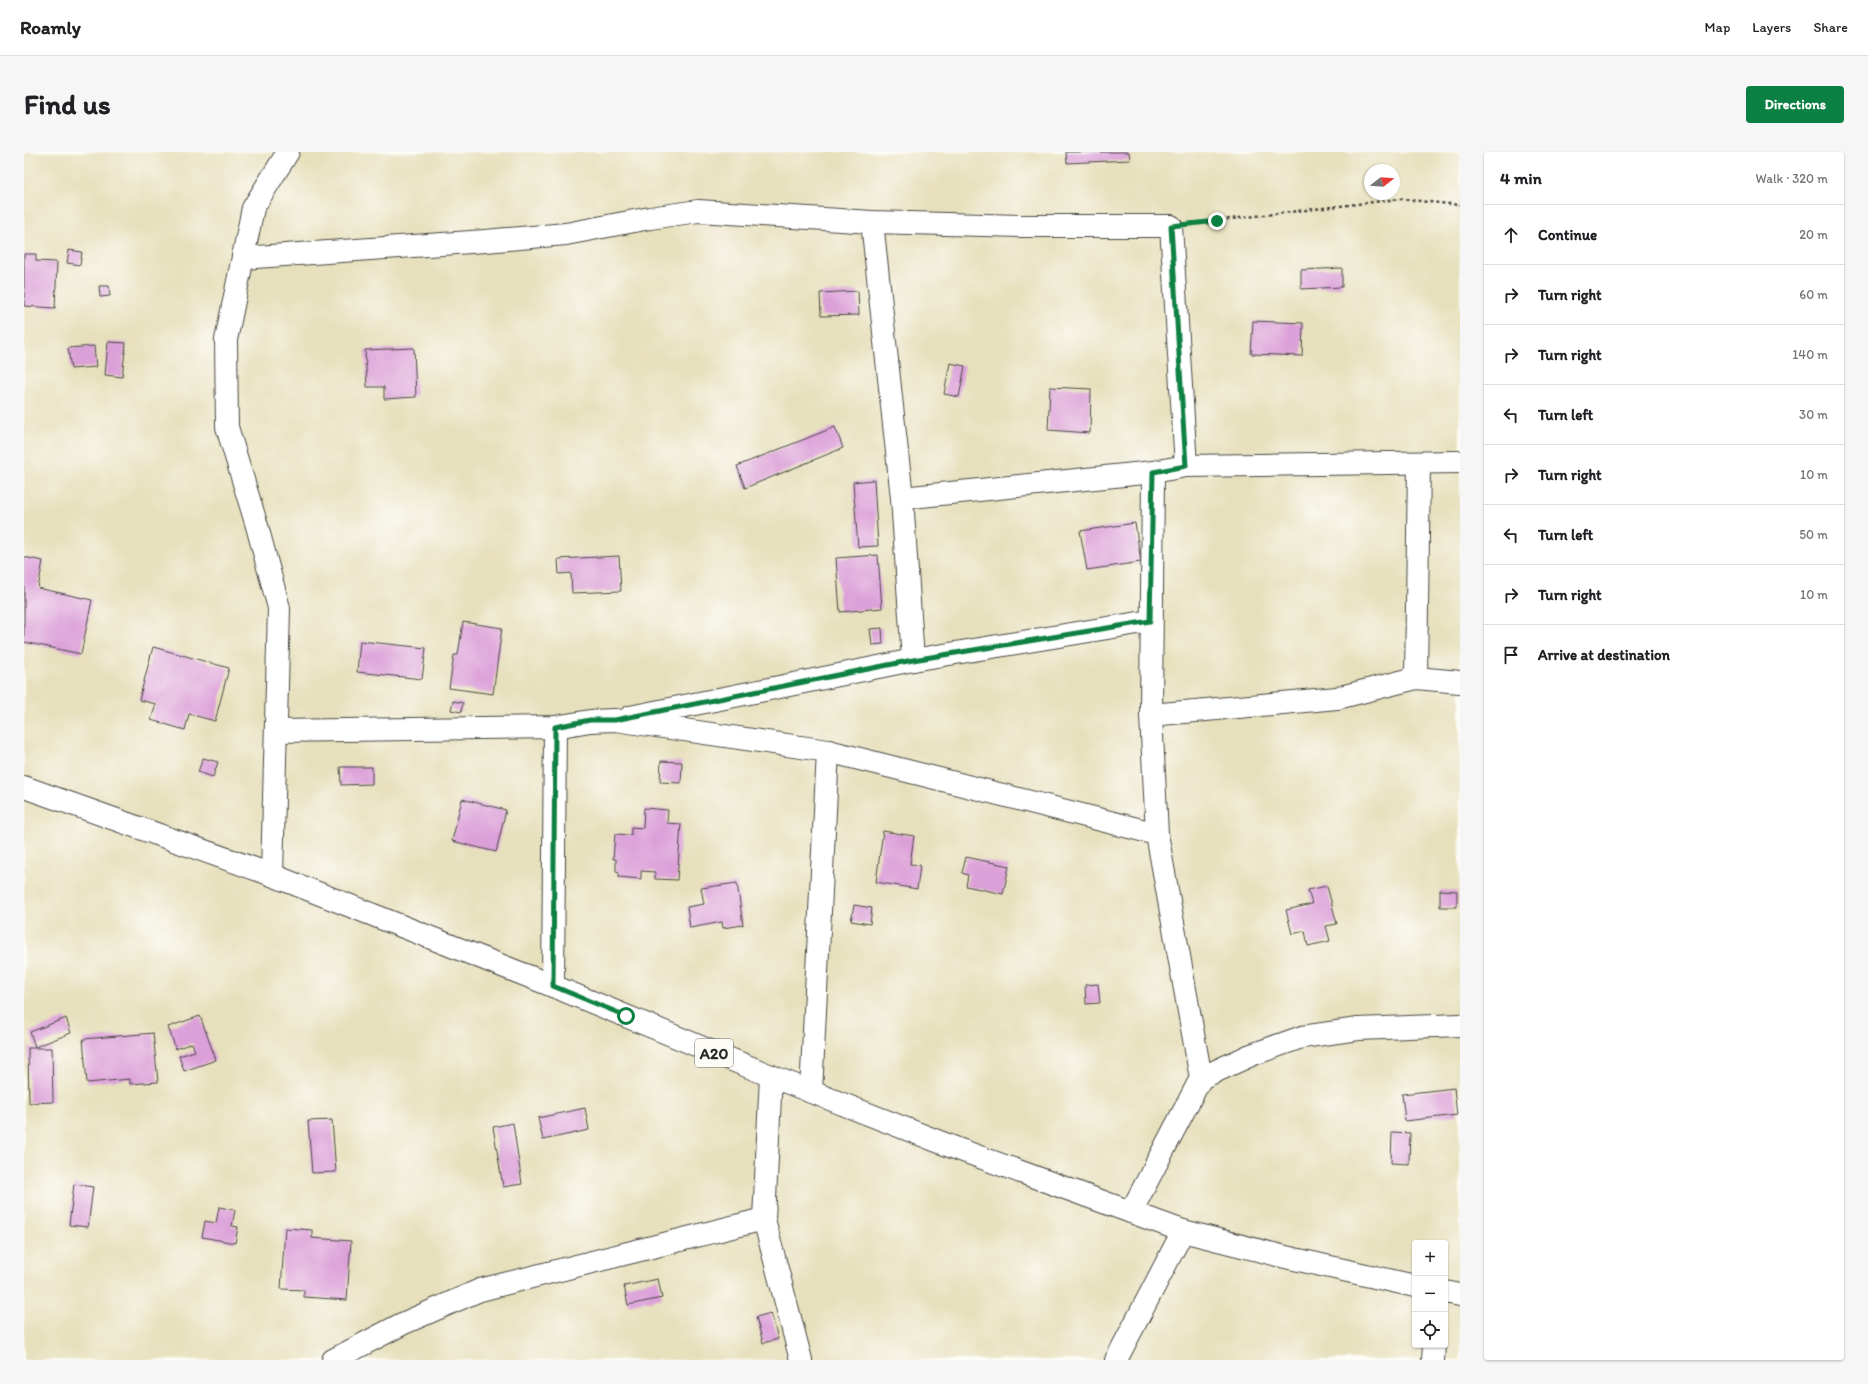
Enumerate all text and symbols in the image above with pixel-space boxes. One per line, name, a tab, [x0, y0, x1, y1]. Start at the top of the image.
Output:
text: Roamly	[20, 16, 81, 39]
text: Map	[1705, 19, 1730, 36]
text: Layers	[1752, 19, 1791, 36]
text: Share	[1813, 19, 1848, 36]
button: Directions	[1746, 86, 1844, 123]
text: Find us	[24, 87, 111, 121]
north arrow	[1364, 164, 1400, 200]
text: 4 min	[1500, 168, 1542, 188]
text: Walk · 320 m	[1756, 171, 1828, 186]
route end	[1208, 212, 1226, 230]
icon: ahead	[1500, 224, 1522, 246]
text: Continue	[1538, 226, 1597, 244]
text: 20 m	[1799, 227, 1828, 242]
icon: right	[1500, 284, 1522, 306]
text: Turn right	[1538, 286, 1602, 304]
text: 60 m	[1799, 287, 1828, 302]
icon: right	[1500, 344, 1522, 366]
text: Turn right	[1538, 346, 1602, 364]
text: 140 m	[1792, 347, 1828, 362]
icon: left	[1500, 404, 1522, 426]
text: Turn left	[1538, 406, 1593, 424]
text: 30 m	[1799, 407, 1828, 422]
icon: right	[1500, 464, 1522, 486]
text: Turn right	[1538, 466, 1602, 484]
text: 10 m	[1800, 467, 1828, 482]
icon: left	[1500, 524, 1522, 546]
text: Turn left	[1538, 526, 1593, 544]
text: 50 m	[1799, 527, 1828, 542]
icon: right	[1500, 584, 1522, 606]
text: Turn right	[1538, 586, 1602, 604]
text: 10 m	[1800, 587, 1828, 602]
icon: arrive	[1500, 644, 1522, 666]
text: Arrive at destination	[1538, 646, 1670, 664]
route start	[617, 1007, 635, 1025]
road number: A20	[695, 1039, 733, 1067]
map controls	[1412, 1240, 1448, 1348]
button: +	[1412, 1240, 1448, 1276]
button: −	[1412, 1276, 1448, 1312]
button: locate	[1412, 1312, 1448, 1348]

